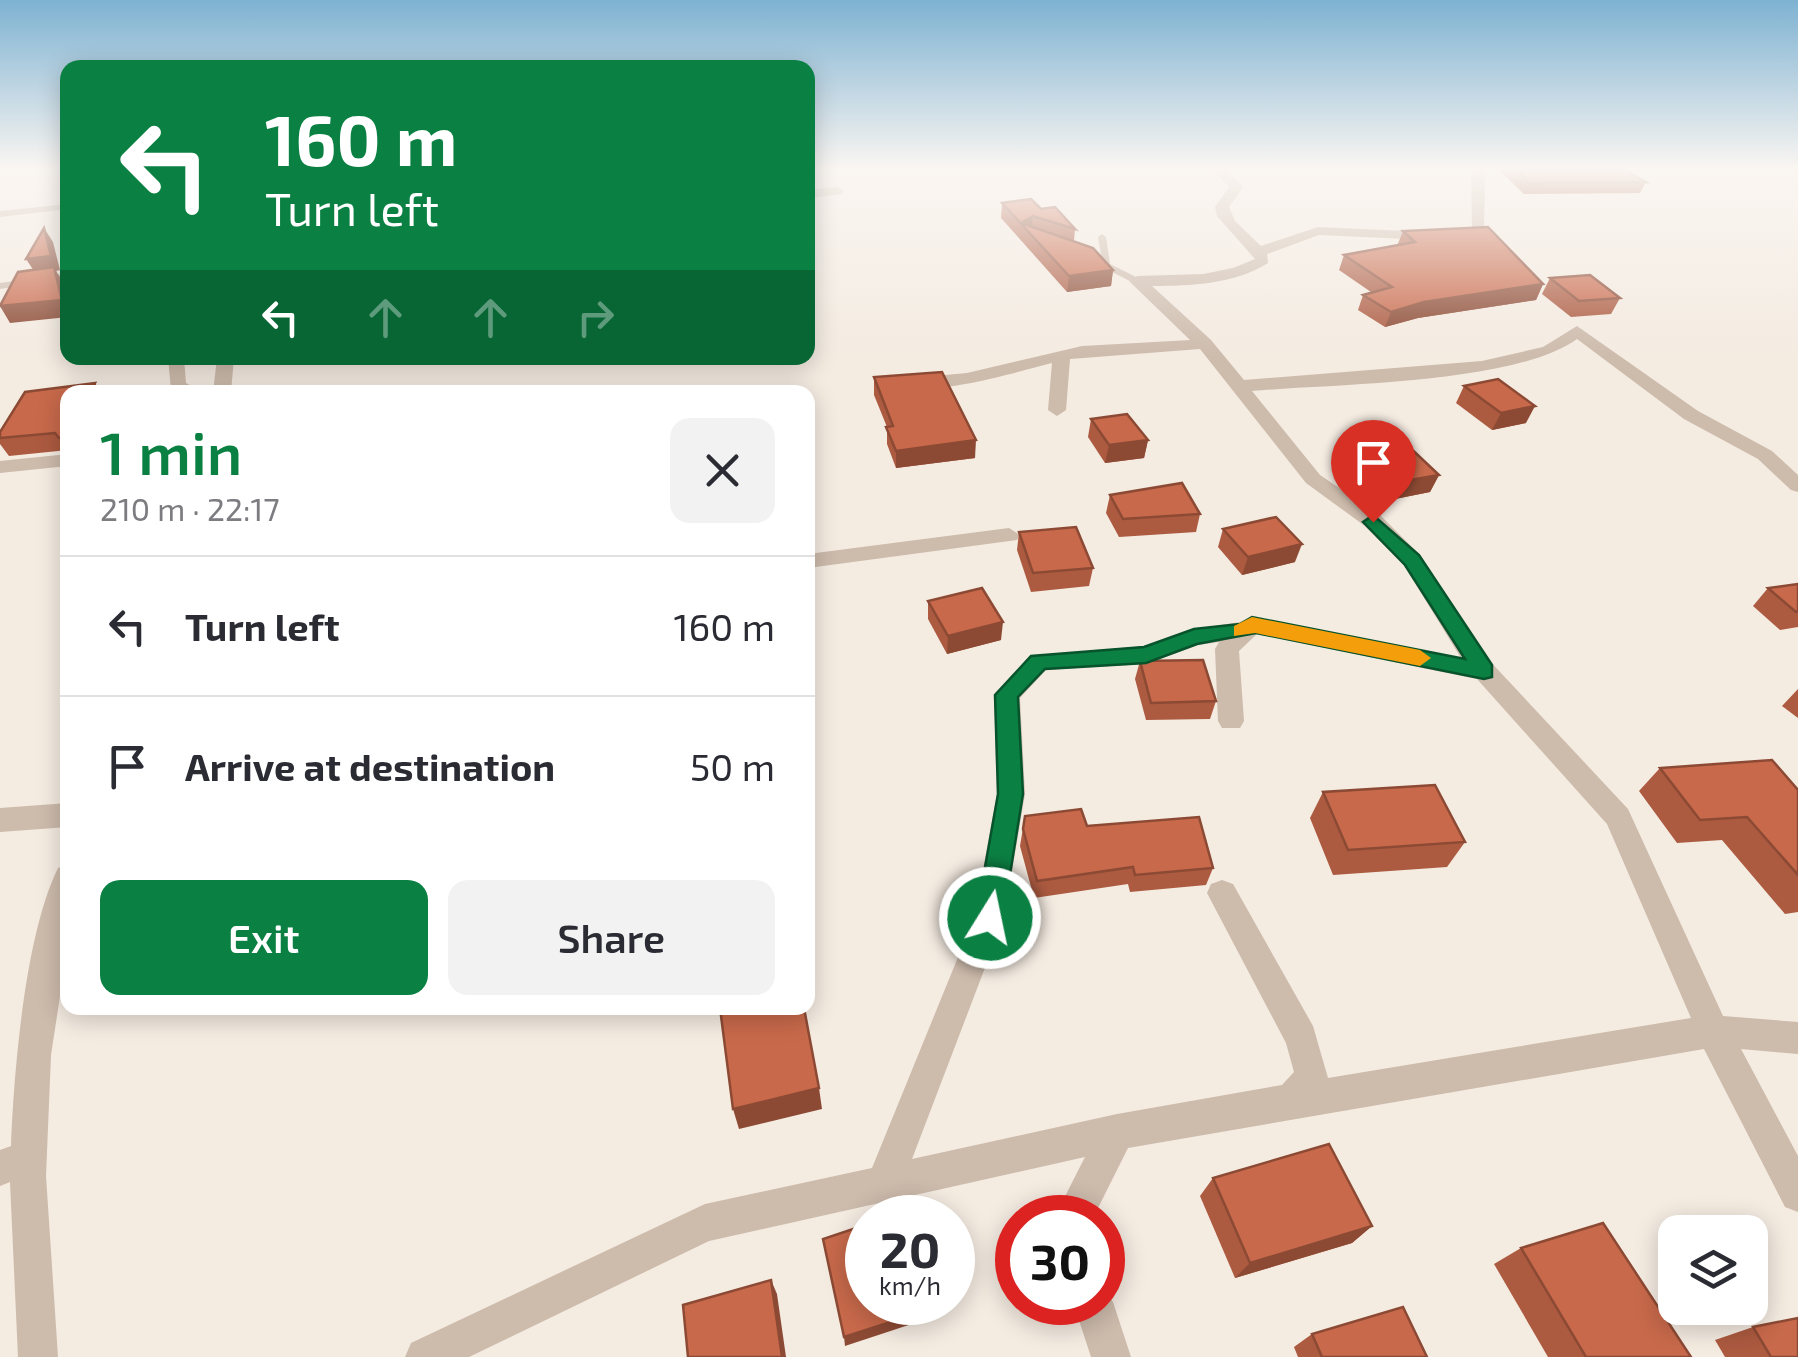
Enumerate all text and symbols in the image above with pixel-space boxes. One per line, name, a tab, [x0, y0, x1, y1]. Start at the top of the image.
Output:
text: 160 m	[265, 96, 458, 180]
icon: left	[100, 100, 230, 230]
text: Turn left	[265, 181, 439, 235]
icon: left	[253, 290, 308, 345]
icon: ahead	[358, 290, 413, 345]
icon: ahead	[463, 290, 518, 345]
icon: right	[568, 290, 623, 345]
text: 1 min	[100, 415, 242, 487]
button: close	[670, 418, 775, 523]
pin	[1331, 420, 1416, 523]
icon: arrive	[1346, 435, 1401, 490]
text: 210 m · 22:17	[100, 489, 280, 527]
icon: left	[100, 599, 155, 654]
text: Turn left	[185, 603, 340, 649]
text: 160 m	[673, 603, 775, 649]
icon: arrive	[100, 739, 155, 794]
text: Arrive at destination	[185, 743, 555, 789]
text: 50 m	[690, 743, 775, 789]
position arrow	[938, 866, 1042, 970]
button: Exit	[100, 880, 428, 995]
button: Share	[448, 880, 775, 995]
speed limit sign: 30	[995, 1195, 1125, 1325]
map controls	[1658, 1215, 1768, 1325]
button: layers	[1658, 1215, 1768, 1325]
text: 20	[880, 1218, 940, 1278]
text: km/h	[879, 1270, 941, 1300]

